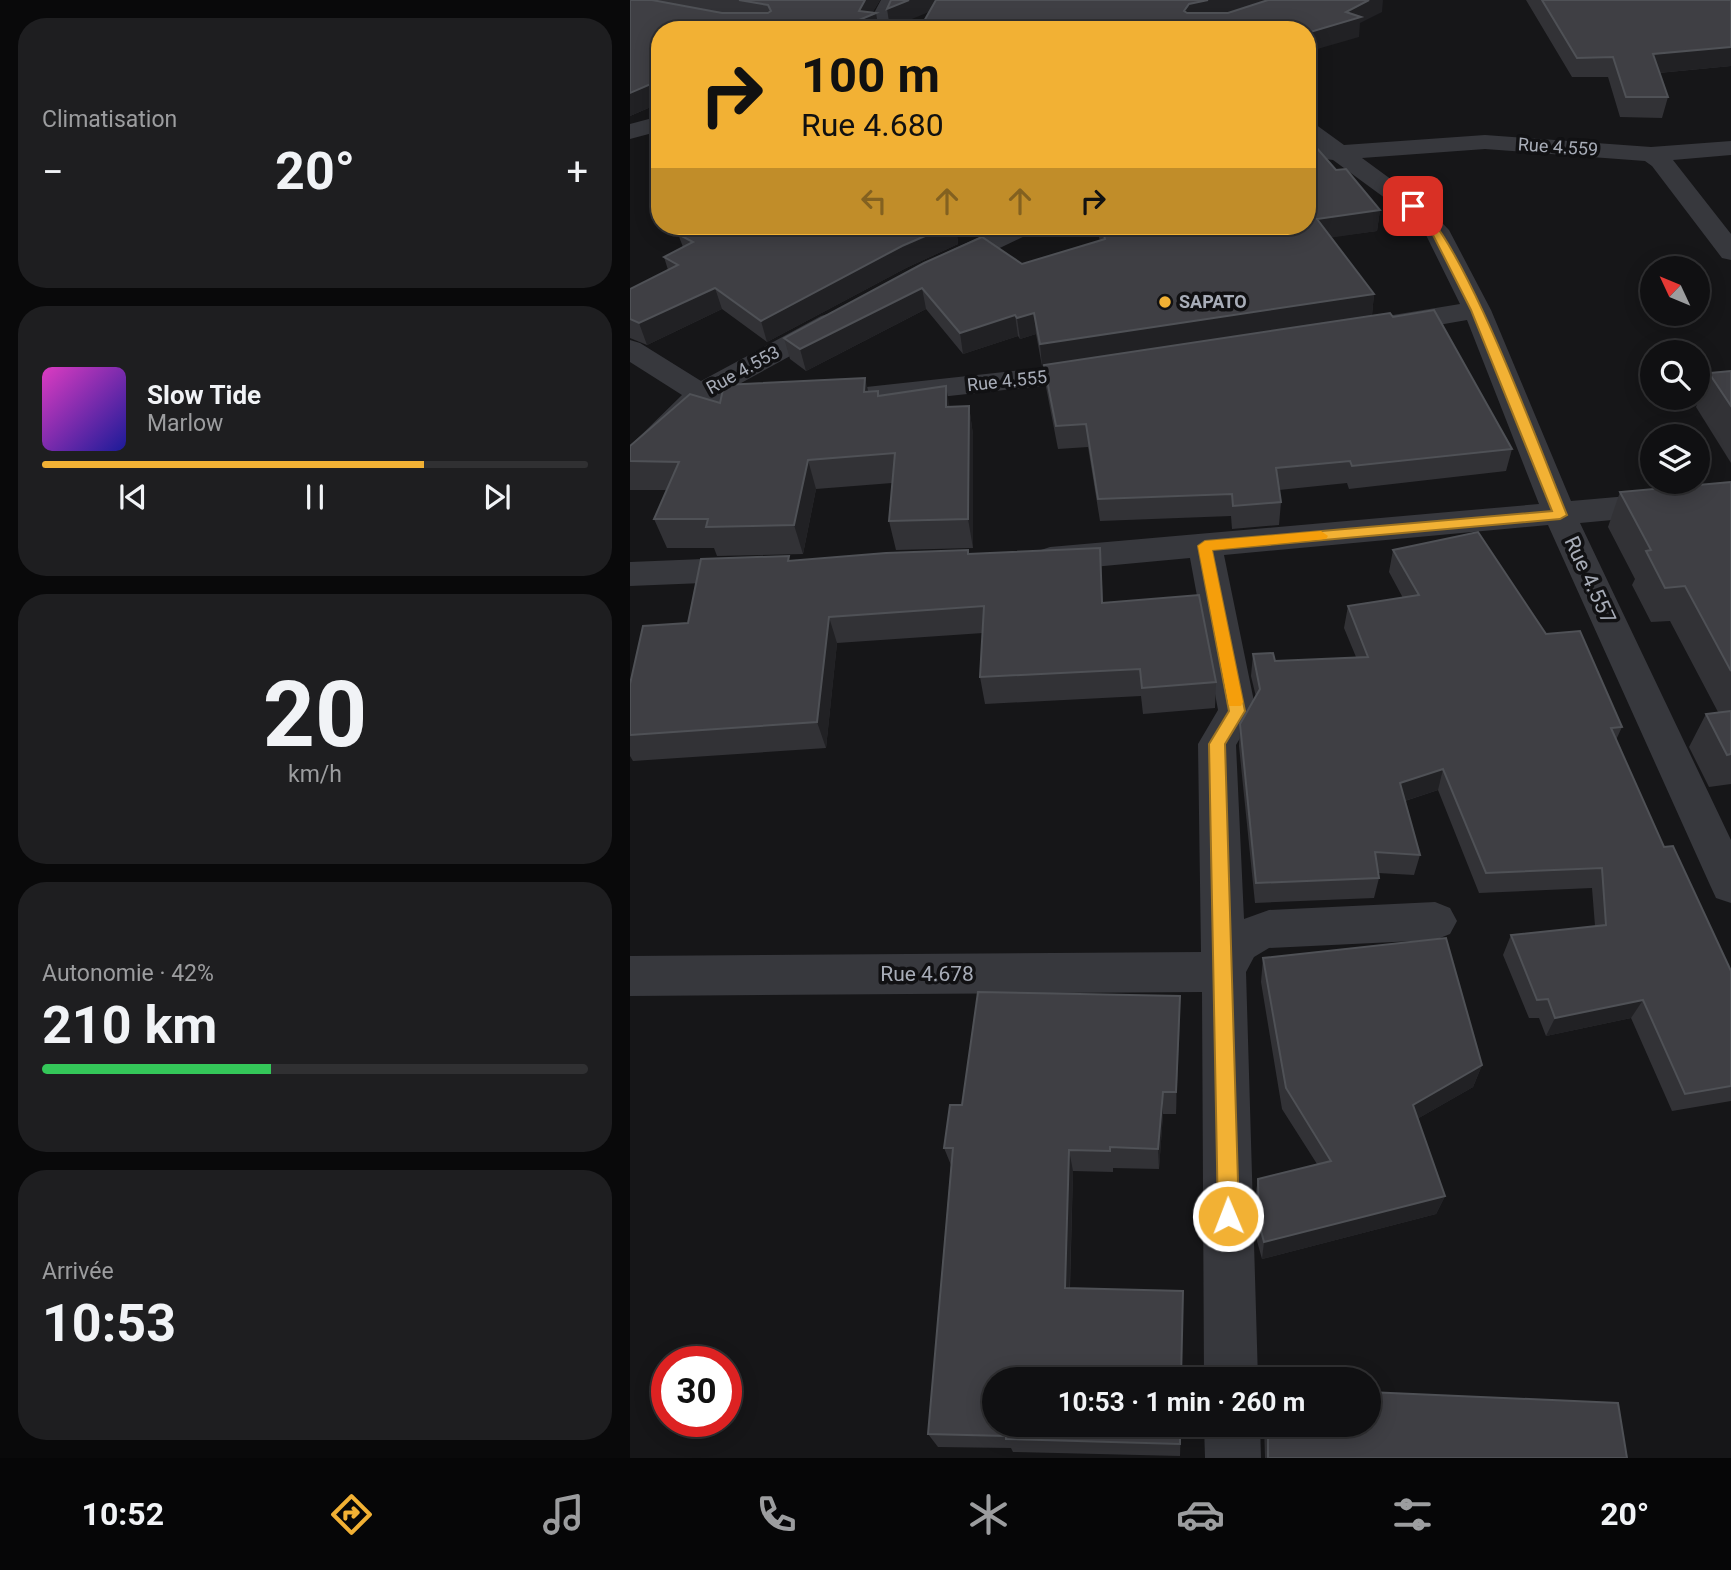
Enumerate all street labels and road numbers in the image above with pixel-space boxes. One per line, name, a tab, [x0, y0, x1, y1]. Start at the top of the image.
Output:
street label: Rue 4.559	[1517, 133, 1599, 160]
street label: Rue 4.553	[703, 341, 783, 398]
street label: Rue 4.555	[966, 366, 1048, 395]
street label: Rue 4.557	[1559, 533, 1621, 627]
street label: Rue 4.678	[880, 962, 974, 986]

